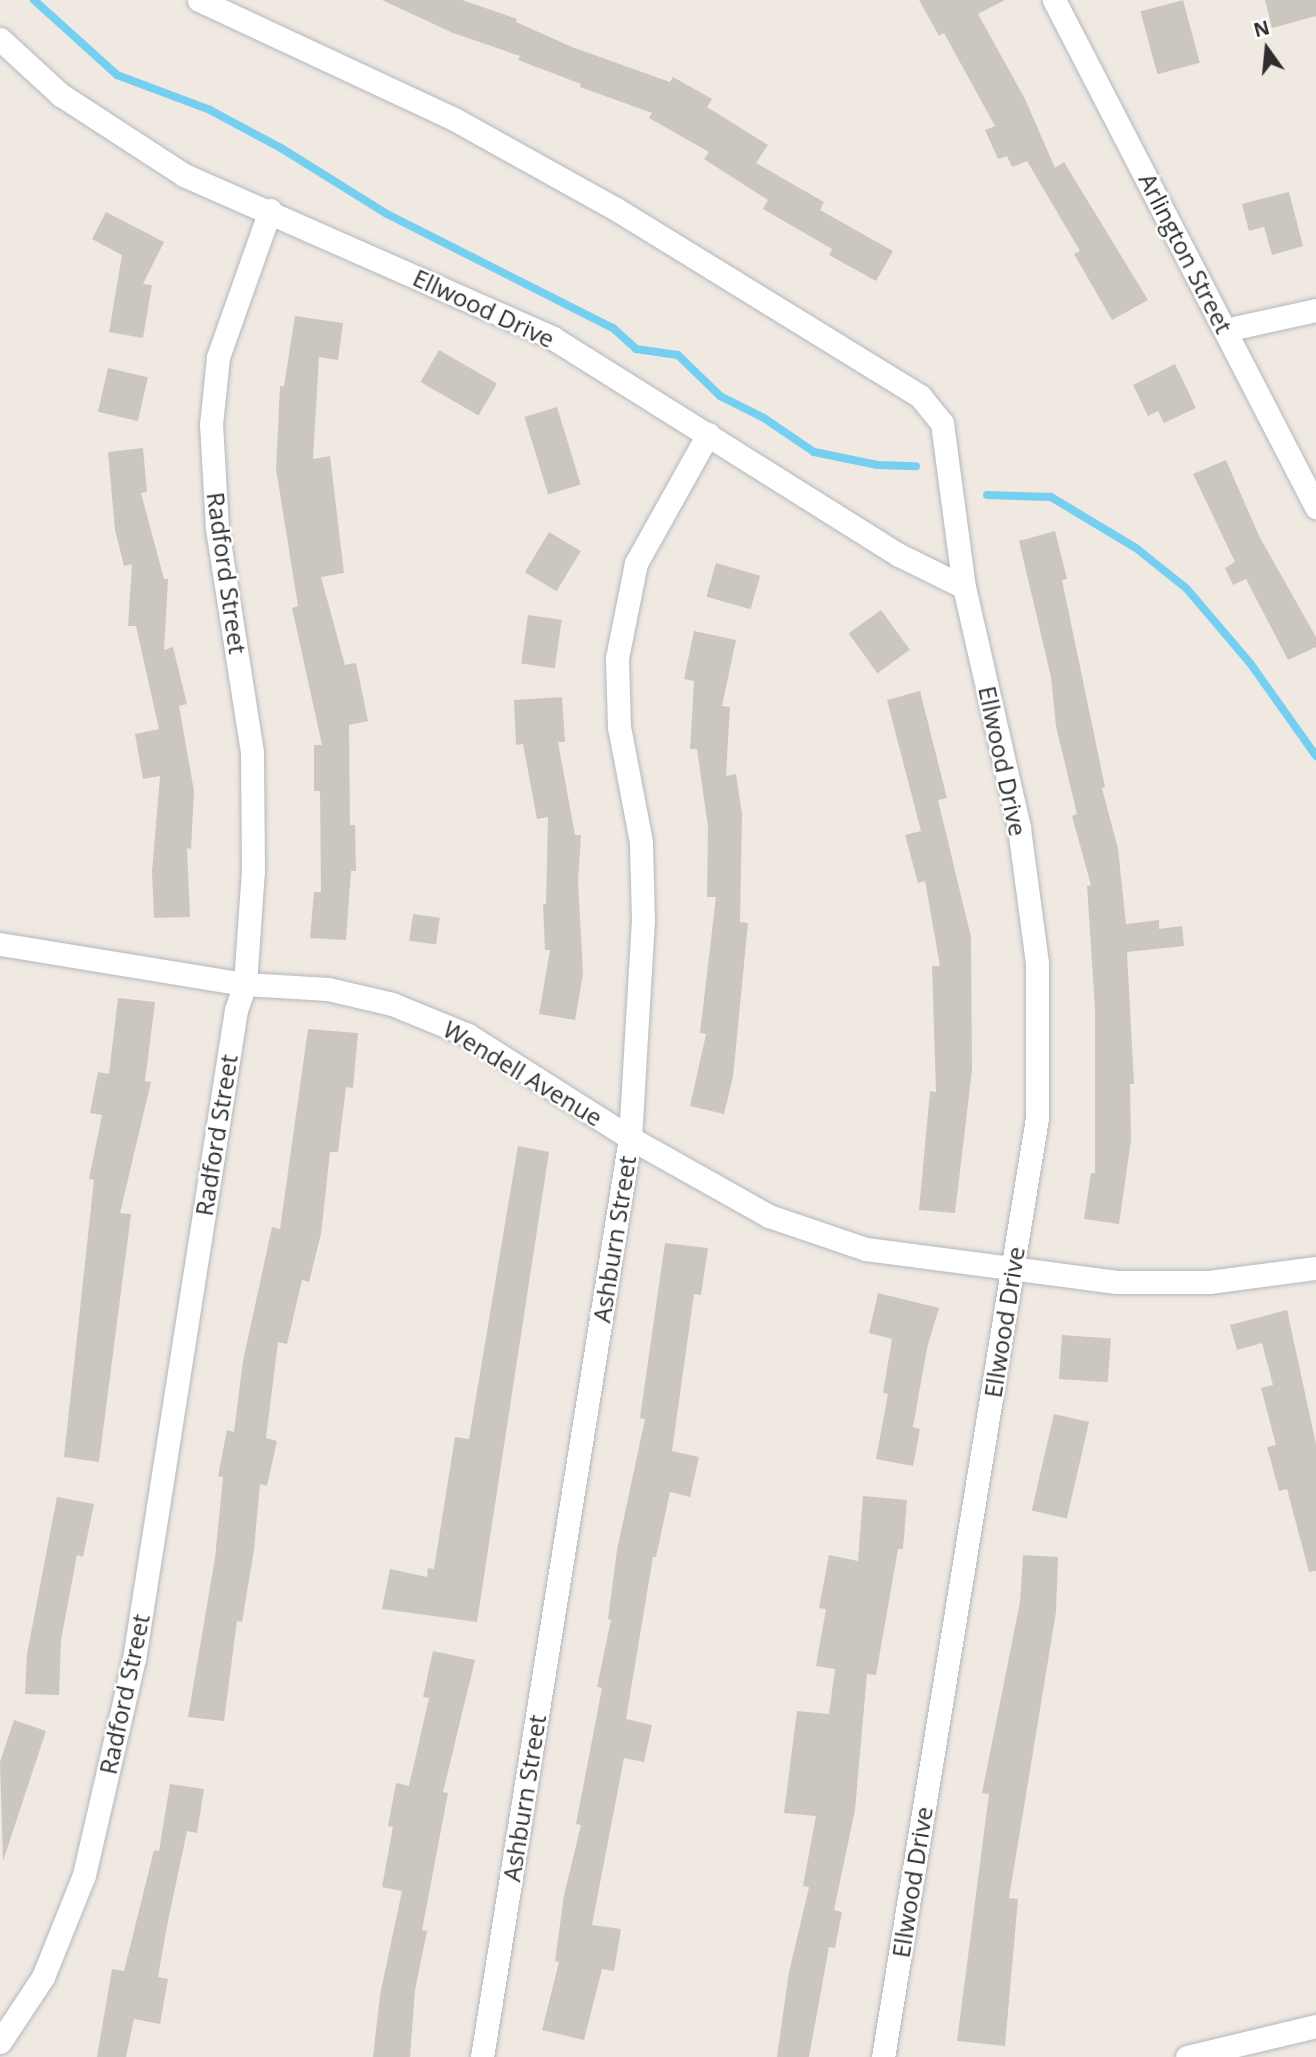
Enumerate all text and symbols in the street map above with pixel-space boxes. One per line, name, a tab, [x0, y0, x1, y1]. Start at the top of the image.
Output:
north arrow	[1232, 14, 1302, 84]
text: N	[1251, 14, 1272, 43]
street label: Arlington Street	[1133, 168, 1239, 338]
street label: Ellwood Drive	[409, 263, 559, 353]
street label: Radford Street	[201, 490, 253, 656]
street label: Ellwood Drive	[973, 683, 1033, 839]
street label: Wendell Avenue	[438, 1014, 608, 1132]
street label: Radford Street	[189, 1052, 243, 1218]
street label: Ashburn Street	[587, 1154, 641, 1324]
street label: Ellwood Drive	[978, 1244, 1030, 1400]
street label: Radford Street	[93, 1611, 155, 1777]
street label: Ashburn Street	[497, 1713, 551, 1883]
street label: Ellwood Drive	[886, 1804, 938, 1960]

